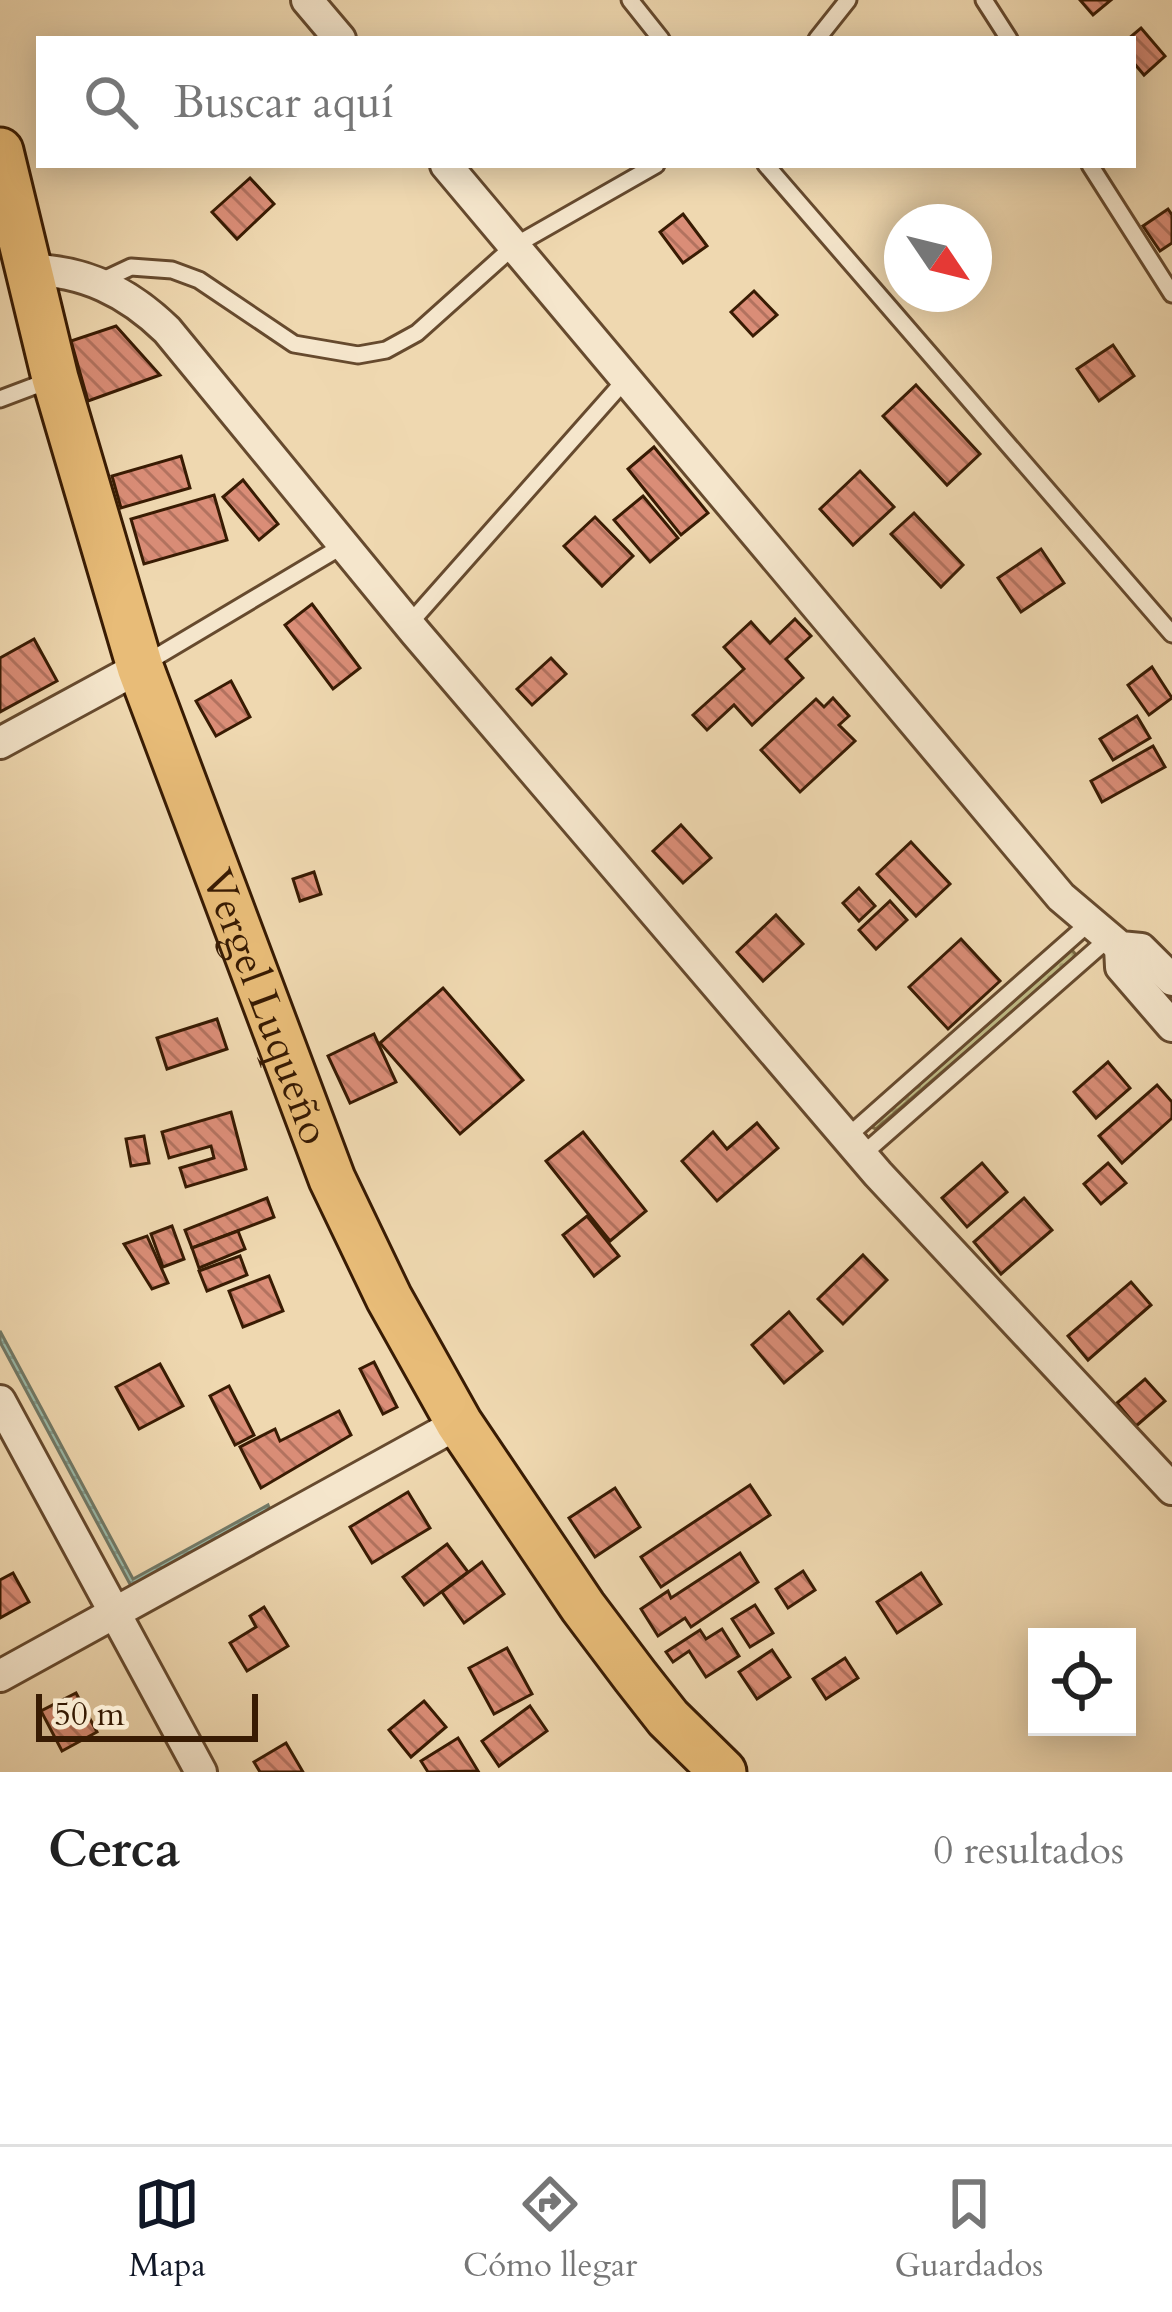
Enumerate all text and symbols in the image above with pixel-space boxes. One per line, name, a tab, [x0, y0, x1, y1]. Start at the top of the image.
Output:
search box	[36, 36, 1136, 168]
icon: search	[78, 69, 144, 135]
text: Buscar aquí	[174, 72, 394, 133]
north arrow	[884, 204, 992, 312]
street label: Vergel Luqueño	[188, 861, 343, 1152]
map controls	[1028, 1628, 1136, 1736]
button: locate	[1028, 1628, 1136, 1736]
scale bar	[36, 1688, 258, 1741]
text: 50 m	[54, 1692, 125, 1737]
text: Cerca	[48, 1815, 180, 1885]
text: 0 resultados	[933, 1824, 1124, 1877]
tab: Mapa	[129, 2171, 206, 2288]
tab: Cómo llegar	[463, 2171, 637, 2288]
tab: Guardados	[895, 2171, 1043, 2288]

